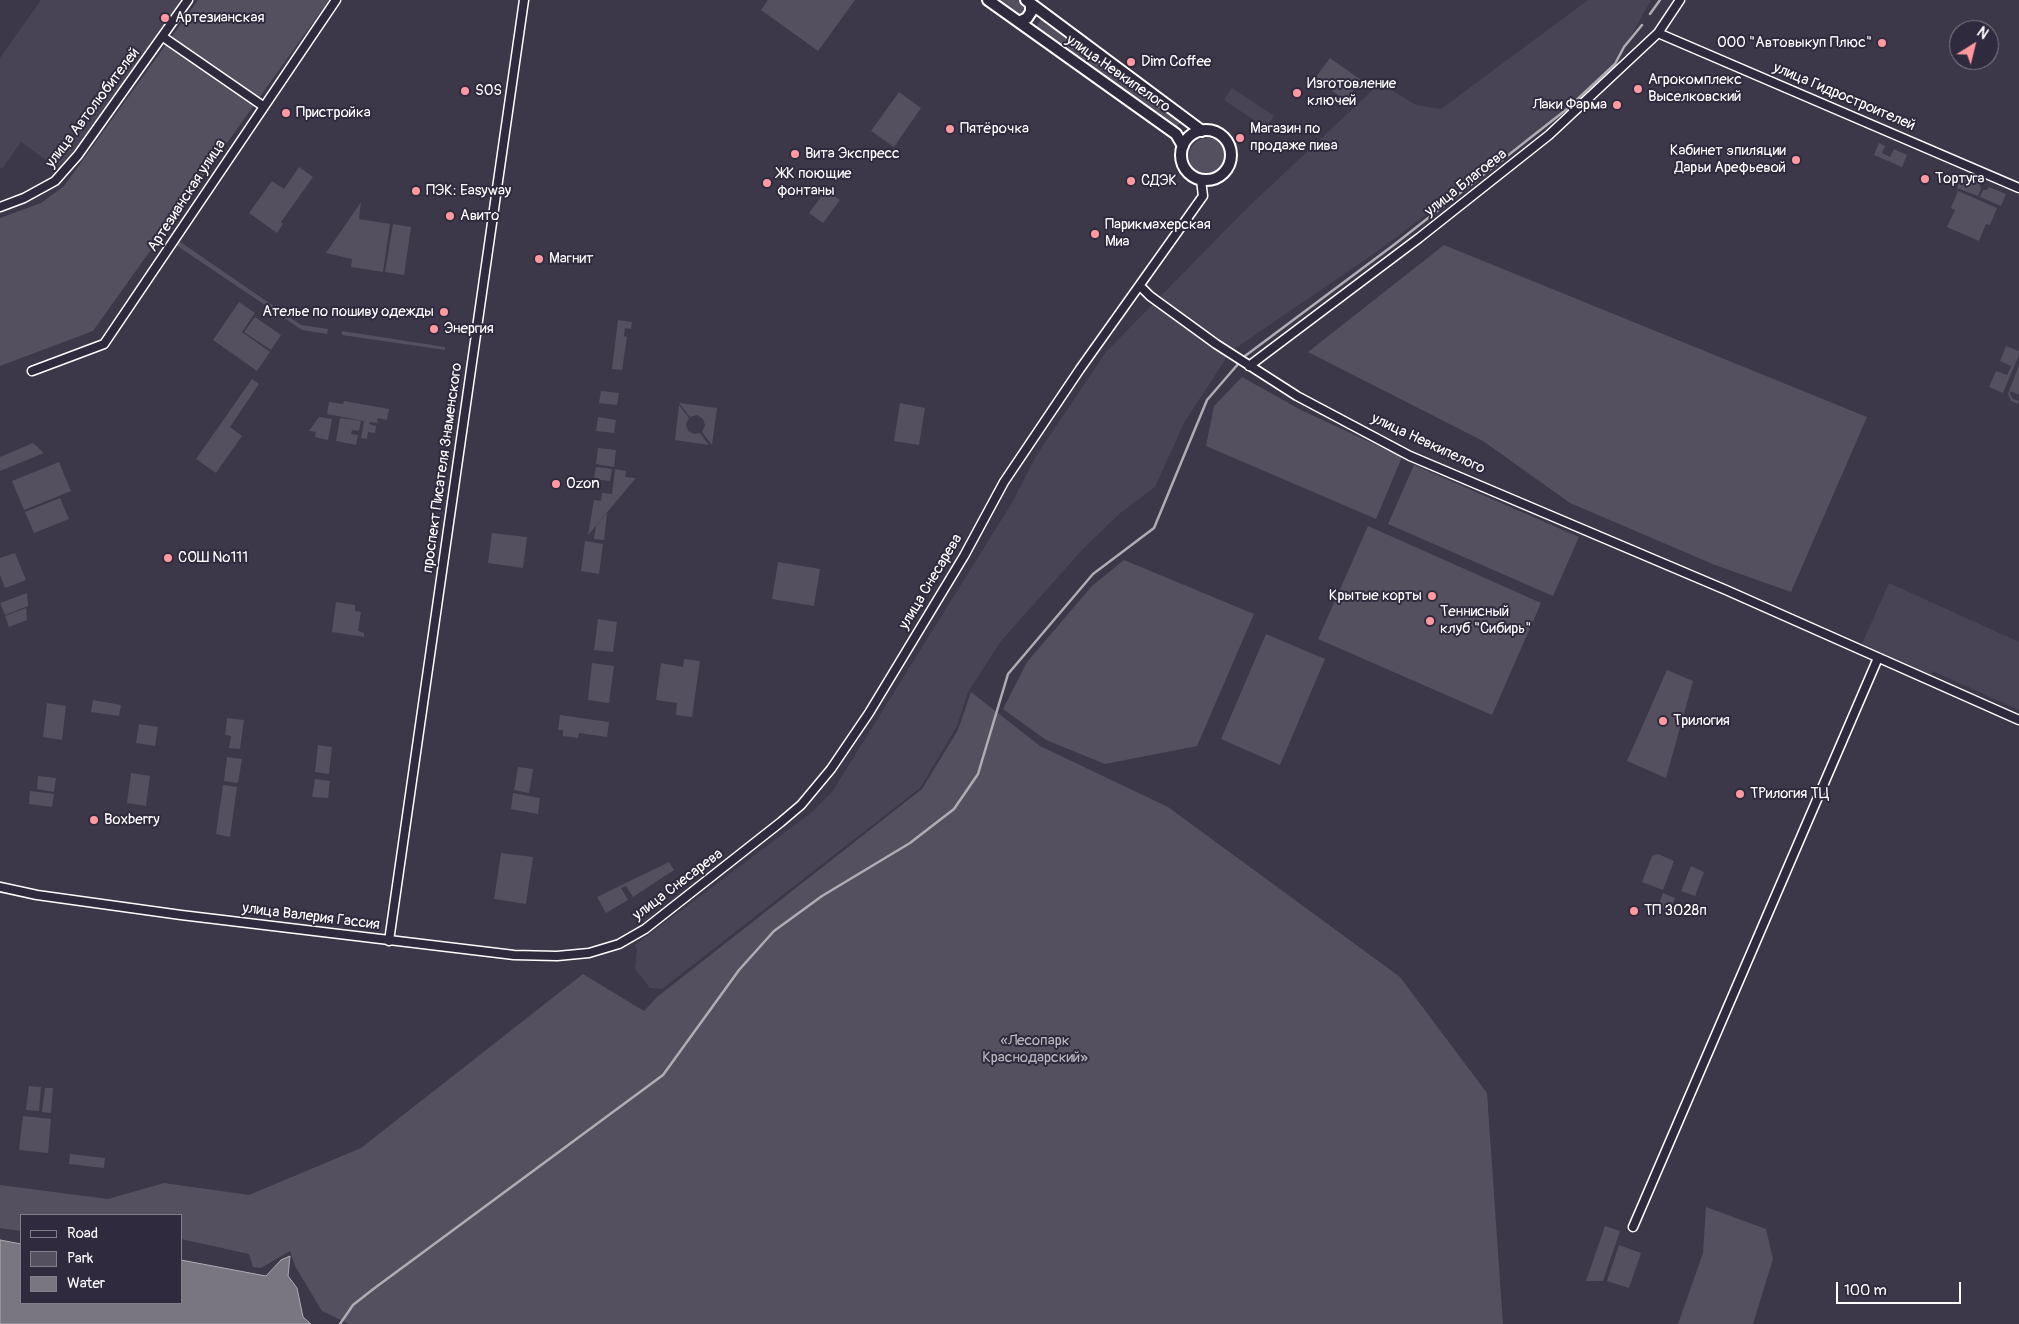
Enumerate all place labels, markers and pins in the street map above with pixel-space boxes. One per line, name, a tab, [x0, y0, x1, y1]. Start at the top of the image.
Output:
place label: Артезианская	[175, 9, 264, 27]
marker: Артезианская	[159, 12, 171, 24]
place label: ООО "Автовыкуп Плюс"	[1717, 34, 1872, 52]
marker: ООО "Автовыкуп Плюс"	[1876, 37, 1888, 49]
place label: Dim Coffee	[1141, 53, 1211, 71]
marker: Dim Coffee	[1125, 56, 1137, 68]
place label: Агрокомплекс Выселковский	[1648, 71, 1742, 106]
place label: Изготовление ключей	[1307, 75, 1396, 110]
place label: SOS	[475, 82, 502, 100]
marker: Агрокомплекс Выселковский	[1632, 83, 1644, 95]
marker: SOS	[459, 85, 471, 97]
marker: Изготовление ключей	[1291, 87, 1303, 99]
place label: Лаки Фарма	[1532, 96, 1607, 114]
marker: Лаки Фарма	[1611, 99, 1623, 111]
place label: Пристройка	[296, 104, 371, 122]
marker: Пристройка	[280, 107, 292, 119]
place label: Пятёрочка	[960, 120, 1029, 138]
place label: Магазин по продаже пива	[1250, 120, 1338, 155]
marker: Пятёрочка	[944, 123, 956, 135]
marker: Магазин по продаже пива	[1234, 132, 1246, 144]
place label: Кабинет эпиляции Дарьи Арефьевой	[1670, 142, 1786, 177]
place label: Вита Экспресс	[805, 145, 900, 163]
marker: Вита Экспресс	[789, 148, 801, 160]
marker: Кабинет эпиляции Дарьи Арефьевой	[1790, 154, 1802, 166]
place label: ЖК поющие фонтаны	[777, 165, 851, 200]
place label: Тортуга	[1935, 170, 1984, 188]
place label: СДЭК	[1141, 172, 1177, 190]
marker: Тортуга	[1919, 173, 1931, 185]
marker: СДЭК	[1125, 175, 1137, 187]
marker: ЖК поющие фонтаны	[761, 177, 773, 189]
place label: ПЭК: Easyway	[426, 182, 511, 200]
marker: ПЭК: Easyway	[410, 185, 422, 197]
place label: Авито	[460, 207, 499, 225]
marker: Авито	[444, 210, 456, 222]
place label: Парикмахерская Миа	[1105, 216, 1211, 251]
marker: Парикмахерская Миа	[1089, 228, 1101, 240]
place label: Магнит	[549, 250, 594, 268]
marker: Магнит	[533, 253, 545, 265]
place label: Ателье по пошиву одежды	[262, 303, 434, 321]
marker: Ателье по пошиву одежды	[438, 306, 450, 318]
place label: Энергия	[444, 320, 494, 338]
marker: Энергия	[428, 323, 440, 335]
place label: Ozon	[566, 475, 600, 493]
marker: Ozon	[550, 478, 562, 490]
place label: СОШ №111	[178, 549, 248, 567]
marker: СОШ №111	[162, 552, 174, 564]
place label: Крытые корты	[1329, 587, 1422, 605]
marker: Крытые корты	[1426, 590, 1438, 602]
place label: Теннисный клуб "Сибирь"	[1440, 603, 1531, 638]
marker: Теннисный клуб "Сибирь"	[1424, 615, 1436, 627]
place label: Трилогия	[1673, 712, 1730, 730]
marker: Трилогия	[1657, 715, 1669, 727]
place label: ТРилогия ТЦ	[1750, 785, 1829, 803]
marker: ТРилогия ТЦ	[1734, 788, 1746, 800]
place label: Boxberry	[104, 811, 160, 829]
marker: Boxberry	[88, 814, 100, 826]
place label: ТП 3028п	[1644, 902, 1707, 920]
marker: ТП 3028п	[1628, 905, 1640, 917]

